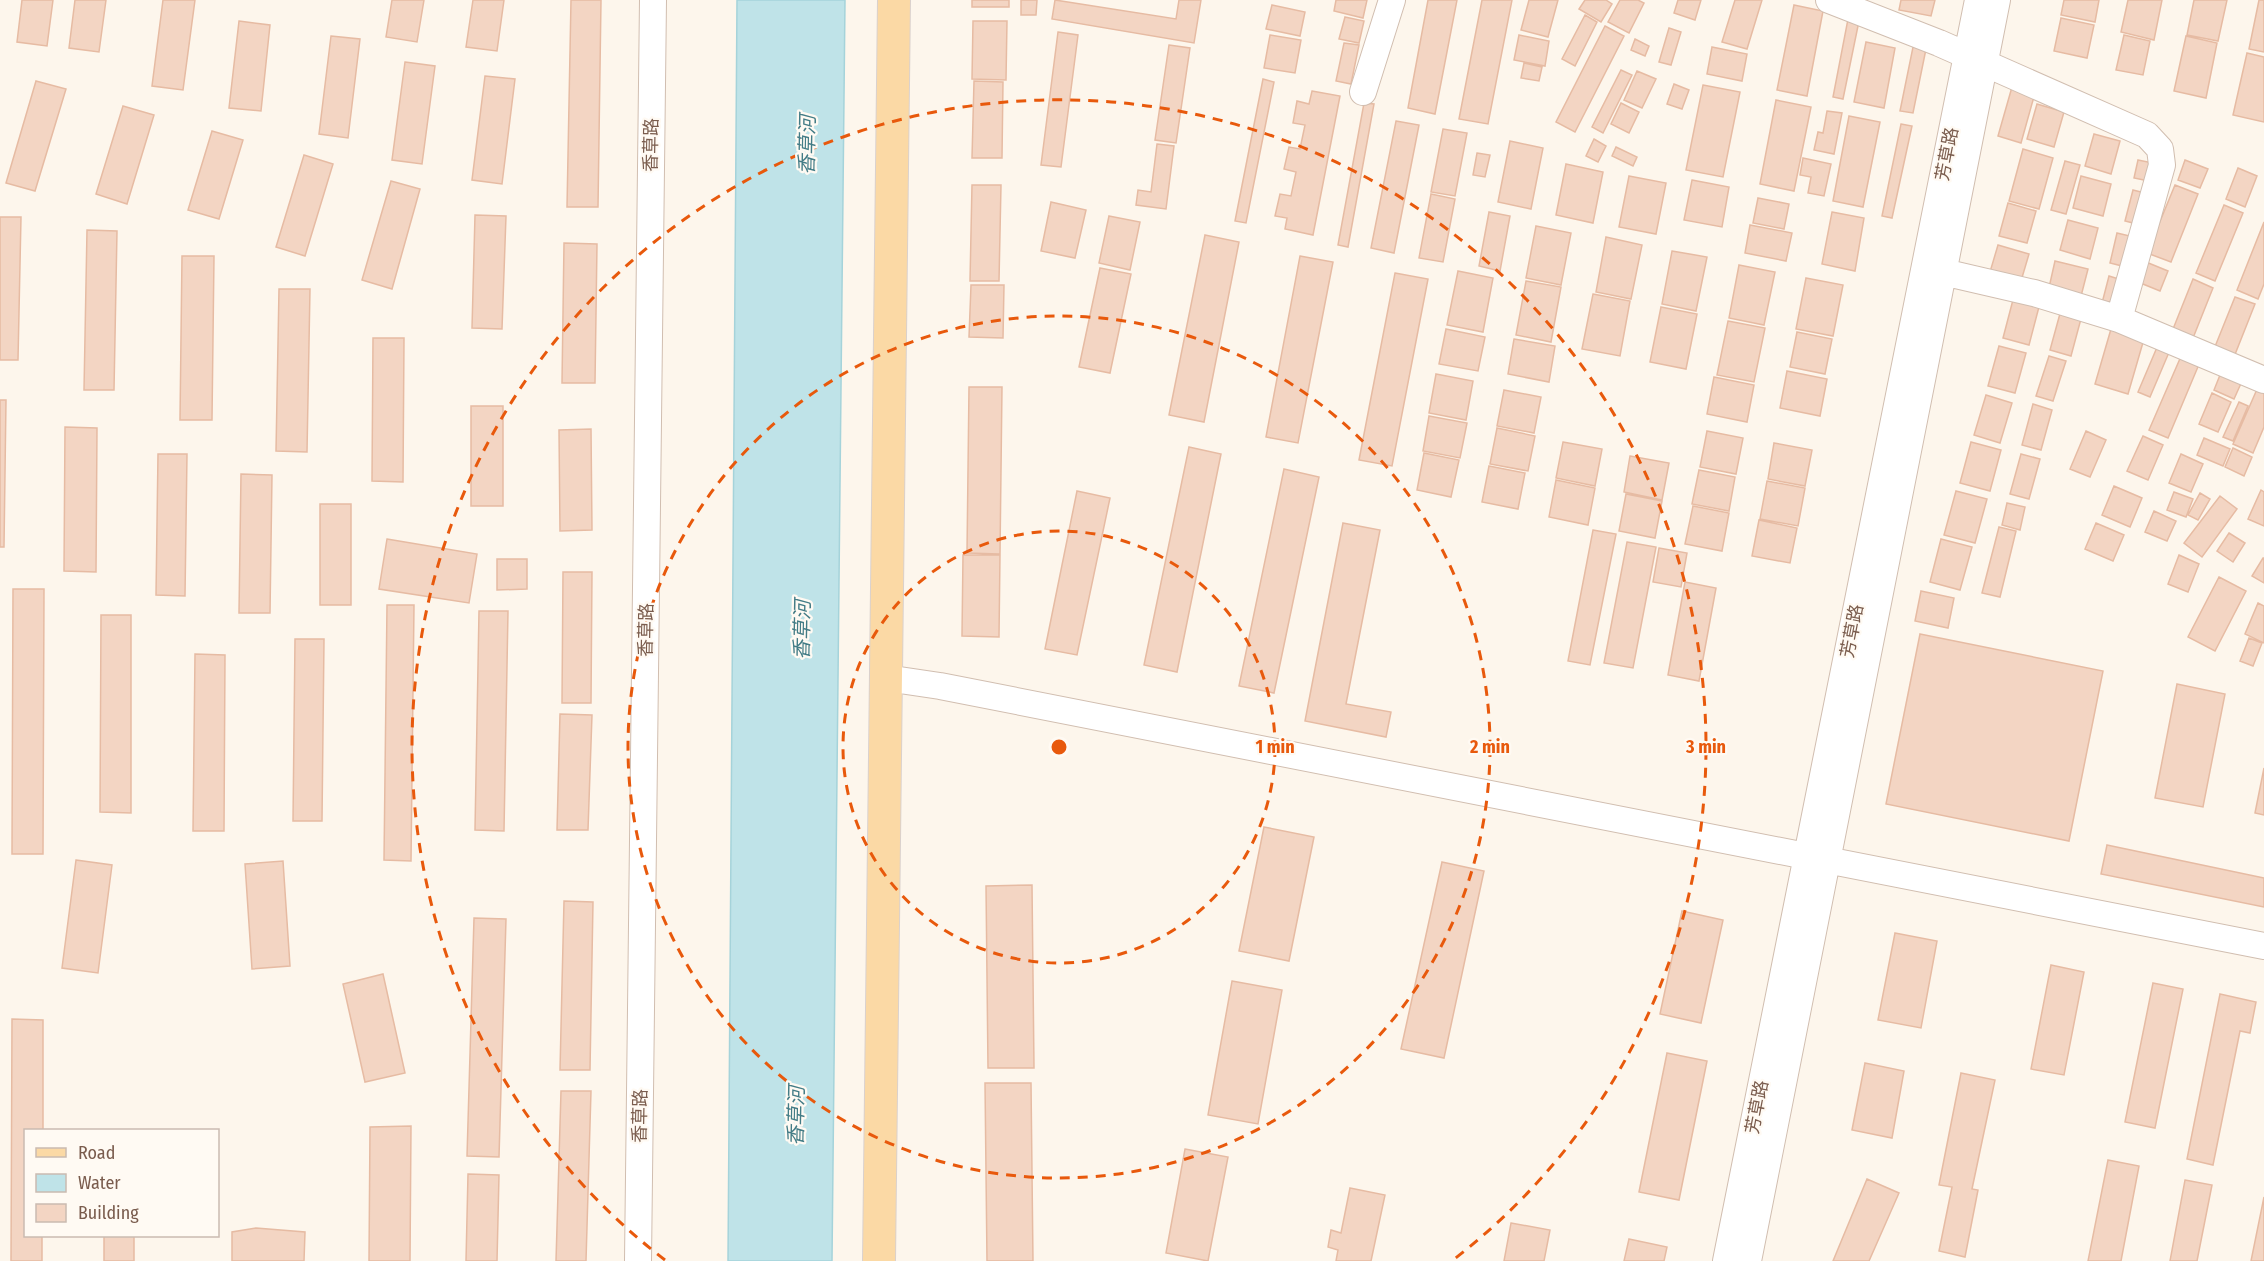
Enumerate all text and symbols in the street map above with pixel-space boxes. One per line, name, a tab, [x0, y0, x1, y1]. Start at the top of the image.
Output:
water label: 香草河	[794, 111, 820, 175]
street label: 香草路	[640, 118, 662, 172]
street label: 芳草路	[1931, 125, 1963, 183]
water label: 香草河	[789, 596, 815, 660]
street label: 芳草路	[1836, 602, 1868, 660]
street label: 香草路	[635, 603, 657, 657]
text: 1 min	[1255, 736, 1295, 758]
text: 2 min	[1469, 736, 1510, 758]
text: 3 min	[1685, 736, 1726, 758]
centre of rings	[1049, 737, 1069, 757]
street label: 芳草路	[1741, 1078, 1773, 1136]
water label: 香草河	[783, 1082, 809, 1146]
street label: 香草路	[629, 1089, 651, 1143]
legend	[24, 1129, 219, 1237]
text: Road	[78, 1142, 115, 1164]
text: Water	[78, 1172, 121, 1194]
text: Building	[78, 1202, 139, 1224]

